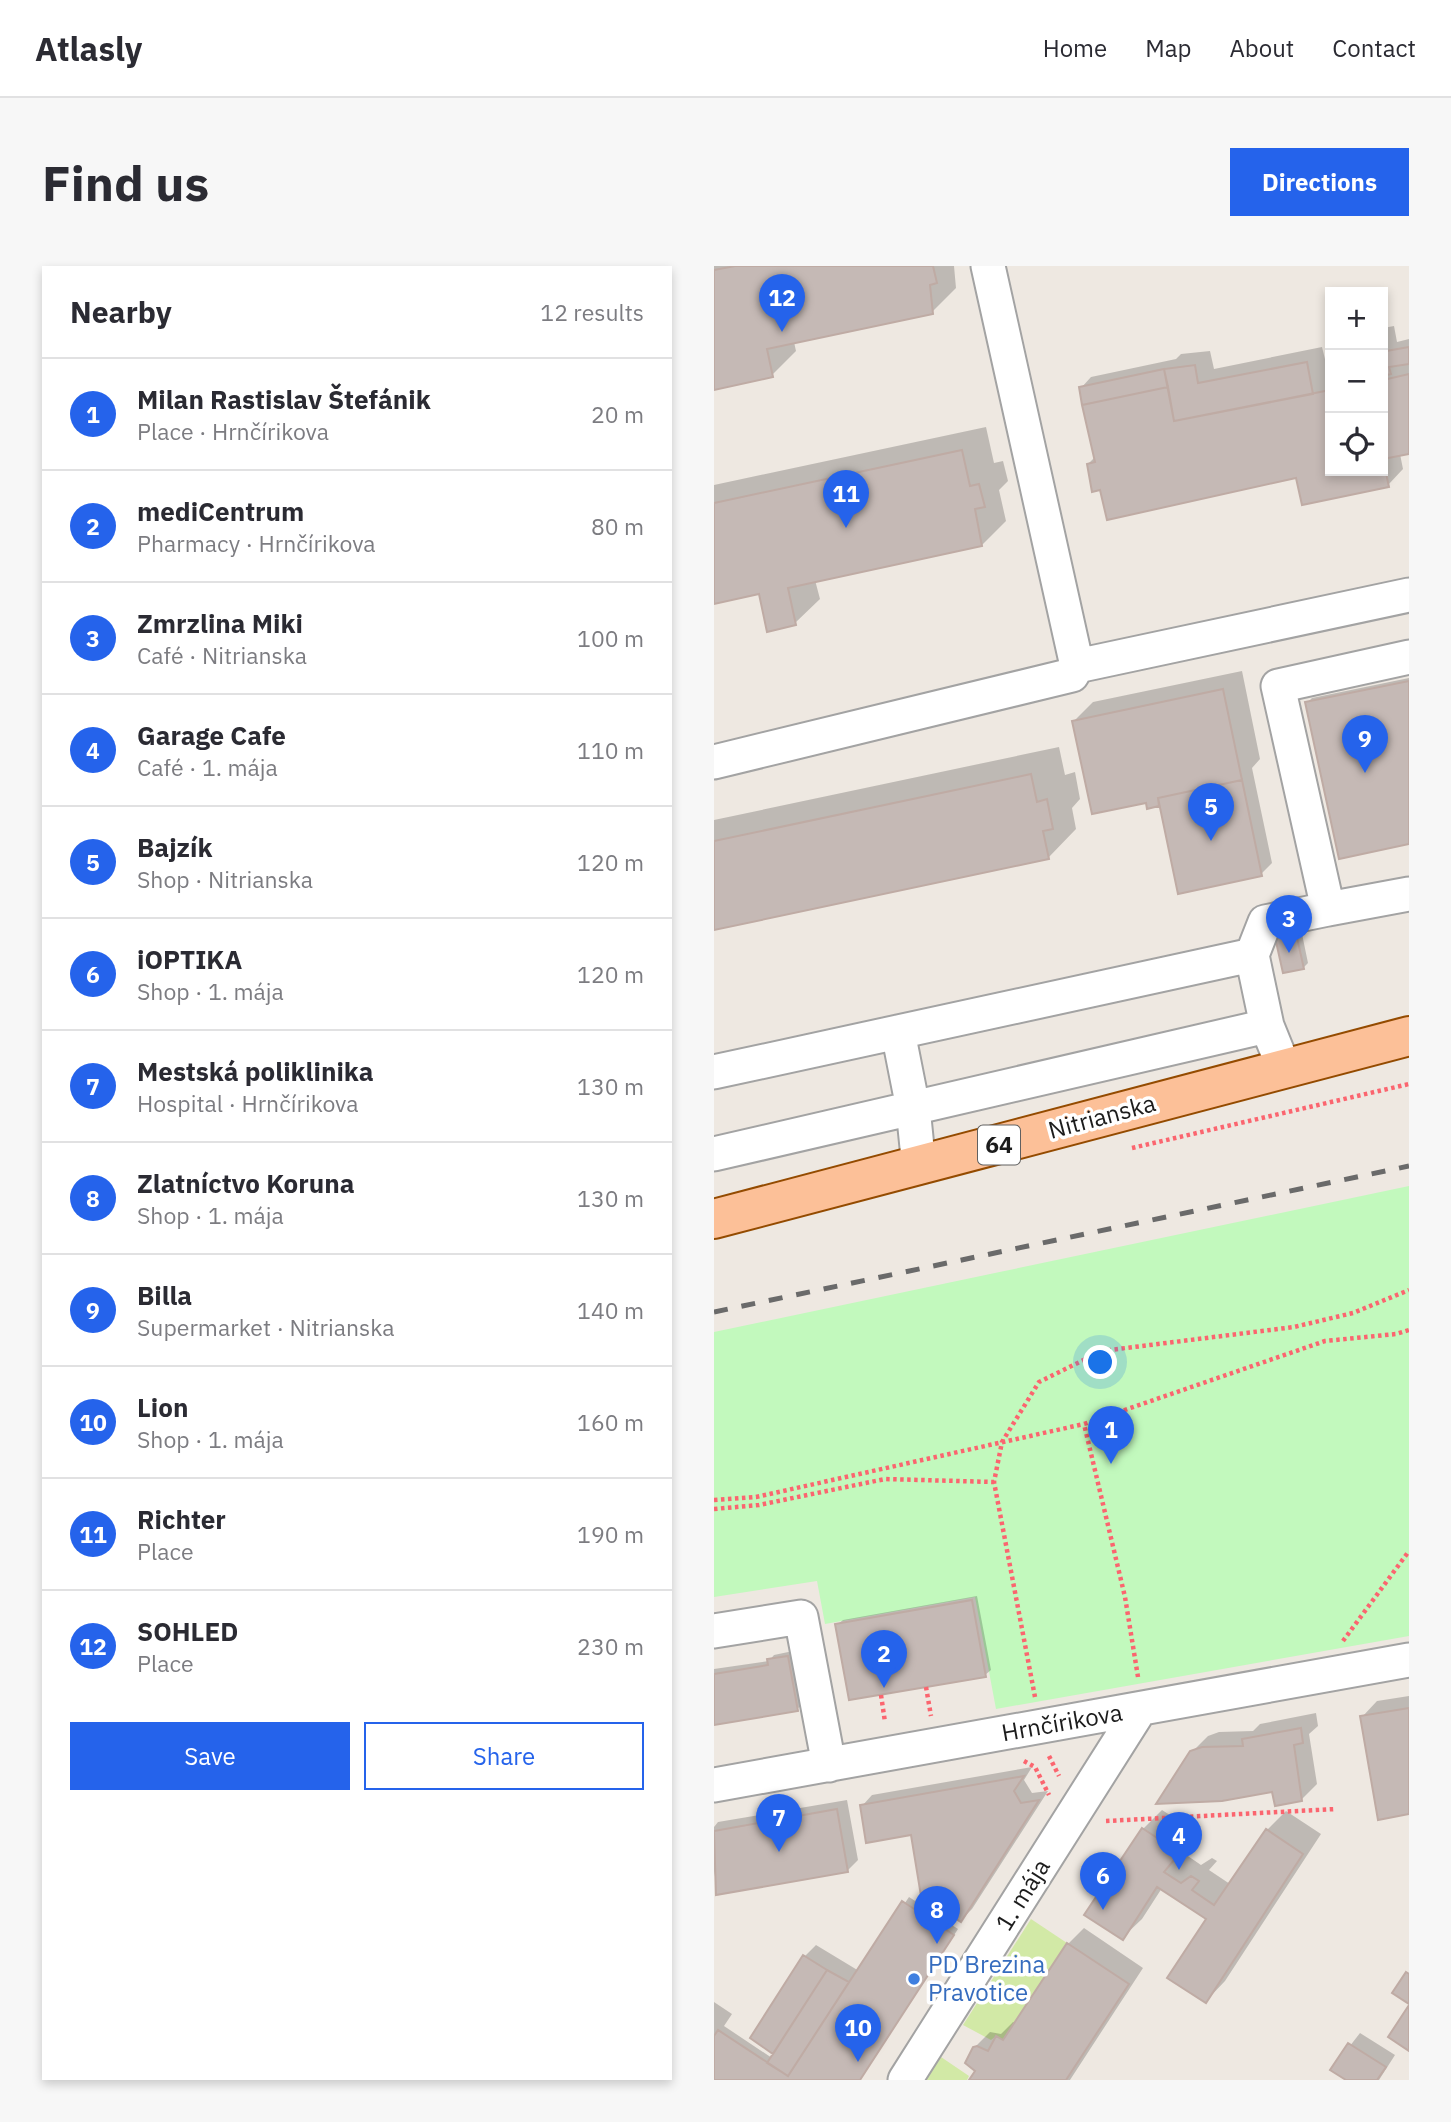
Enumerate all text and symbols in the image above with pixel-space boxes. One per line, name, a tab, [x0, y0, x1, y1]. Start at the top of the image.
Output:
text: Atlasly	[35, 27, 142, 70]
text: Home	[1043, 32, 1107, 64]
text: Map	[1145, 32, 1191, 64]
text: About	[1229, 32, 1294, 64]
text: Contact	[1332, 32, 1416, 64]
button: Directions	[1230, 148, 1409, 216]
text: Find us	[42, 151, 209, 214]
pin: 12	[759, 274, 805, 332]
map controls	[1325, 287, 1388, 476]
button: +	[1325, 287, 1388, 350]
text: Nearby	[70, 292, 172, 331]
text: 12 results	[540, 297, 644, 327]
button: −	[1325, 350, 1388, 413]
text: Milan Rastislav Štefánik	[137, 382, 431, 416]
text: 1	[86, 399, 100, 429]
text: 20 m	[591, 399, 644, 429]
button: locate	[1325, 413, 1388, 476]
text: Place · Hrnčírikova	[137, 416, 329, 446]
pin: 11	[823, 470, 869, 528]
text: mediCentrum	[137, 494, 304, 528]
text: 2	[86, 511, 100, 541]
text: 80 m	[591, 511, 644, 541]
text: Pharmacy · Hrnčírikova	[137, 528, 376, 558]
text: Zmrzlina Miki	[137, 606, 303, 640]
text: 3	[86, 623, 100, 653]
text: 100 m	[577, 623, 644, 653]
text: Café · Nitrianska	[137, 640, 307, 670]
pin: 9	[1342, 715, 1388, 773]
text: Garage Cafe	[137, 718, 286, 752]
text: 4	[86, 735, 100, 765]
text: 110 m	[577, 735, 644, 765]
text: Café · 1. mája	[137, 752, 278, 782]
pin: 5	[1188, 783, 1234, 841]
text: Bajzík	[137, 830, 212, 864]
text: 5	[86, 847, 100, 877]
text: 120 m	[577, 847, 644, 877]
text: Shop · Nitrianska	[137, 864, 313, 894]
pin: 3	[1266, 895, 1312, 953]
text: iOPTIKA	[137, 942, 242, 976]
text: 6	[86, 959, 100, 989]
text: 120 m	[577, 959, 644, 989]
text: Shop · 1. mája	[137, 976, 284, 1006]
text: Mestská poliklinika	[137, 1054, 374, 1088]
text: 7	[86, 1071, 100, 1101]
text: 130 m	[577, 1071, 644, 1101]
street label: Nitrianska	[1045, 1086, 1159, 1146]
text: Hospital · Hrnčírikova	[137, 1088, 359, 1118]
road number: 64	[978, 1126, 1020, 1164]
text: Zlatníctvo Koruna	[137, 1166, 355, 1200]
text: 8	[86, 1183, 100, 1213]
text: 130 m	[577, 1183, 644, 1213]
text: Shop · 1. mája	[137, 1200, 284, 1230]
text: Billa	[137, 1278, 192, 1312]
text: 9	[86, 1295, 100, 1325]
text: 140 m	[577, 1295, 644, 1325]
text: Supermarket · Nitrianska	[137, 1312, 395, 1342]
your location	[1083, 1345, 1117, 1379]
text: Lion	[137, 1390, 188, 1424]
pin: 1	[1088, 1406, 1134, 1464]
text: 10	[79, 1407, 107, 1437]
text: 160 m	[577, 1407, 644, 1437]
text: Shop · 1. mája	[137, 1424, 284, 1454]
text: Richter	[137, 1502, 226, 1536]
text: 11	[79, 1519, 107, 1549]
text: 190 m	[577, 1519, 644, 1549]
text: Place	[137, 1536, 194, 1566]
text: SOHLED	[137, 1614, 238, 1648]
pin: 2	[861, 1630, 907, 1688]
text: 12	[79, 1631, 107, 1661]
text: 230 m	[577, 1631, 644, 1661]
text: Place	[137, 1648, 194, 1678]
street label: Hrnčírikova	[999, 1696, 1125, 1748]
button: Save	[70, 1722, 350, 1790]
button: Share	[364, 1722, 644, 1790]
pin: 7	[756, 1794, 802, 1852]
pin: 4	[1156, 1812, 1202, 1870]
street label: 1. mája	[988, 1852, 1057, 1937]
pin: 6	[1080, 1852, 1126, 1910]
pin: 8	[914, 1886, 960, 1944]
place label: PD Brezina Pravotice	[928, 1948, 1045, 2008]
marker: PD Brezina Pravotice	[906, 1971, 922, 1987]
pin: 10	[835, 2004, 881, 2062]

